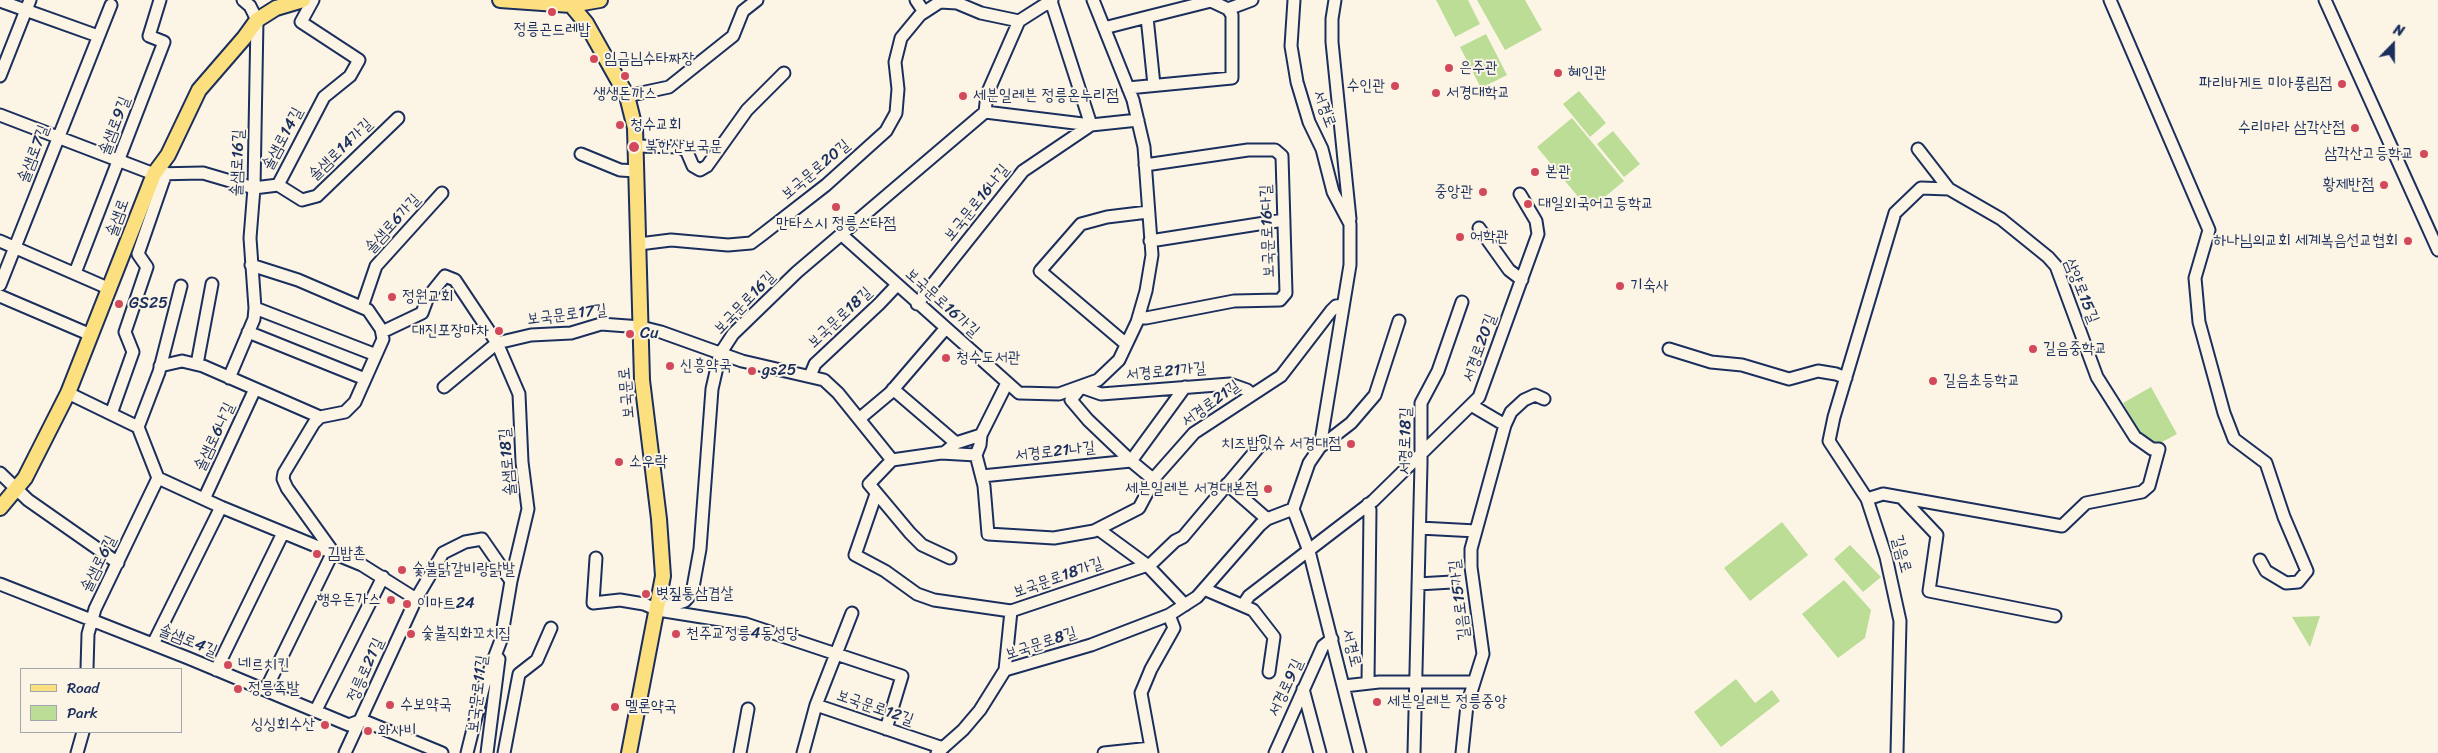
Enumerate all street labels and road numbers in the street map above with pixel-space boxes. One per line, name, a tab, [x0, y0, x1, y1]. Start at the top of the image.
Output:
street label: 서경로	[1308, 88, 1340, 130]
street label: 솔샘로9길	[95, 94, 135, 158]
street label: 솔샘로14길	[258, 104, 308, 174]
street label: 솔샘로14가길	[305, 115, 377, 185]
street label: 솔샘로7길	[14, 122, 54, 186]
street label: 솔샘로16길	[227, 129, 249, 197]
street label: 보국문로20길	[778, 136, 854, 204]
street label: 보국문로16나길	[940, 161, 1014, 245]
street label: 보국문로16다길	[1257, 184, 1279, 278]
street label: 솔샘로6가길	[361, 190, 425, 258]
street label: 솔샘로	[102, 197, 134, 239]
street label: 삼양로15길	[2059, 256, 2103, 326]
street label: 보국문로16가길	[901, 265, 983, 341]
street label: 보국문로16길	[710, 267, 780, 339]
street label: 보국문로18길	[804, 283, 876, 353]
street label: 보국문로17길	[526, 301, 608, 329]
street label: 서경로20길	[1459, 311, 1501, 385]
street label: 서경로21가길	[1125, 359, 1207, 385]
street label: 보국문로	[615, 367, 639, 419]
street label: 서경로21길	[1178, 376, 1244, 432]
street label: 솔샘로6나길	[191, 400, 239, 474]
street label: 서경로18길	[1396, 407, 1416, 475]
street label: 솔샘로18길	[495, 427, 521, 497]
street label: 서경로21나길	[1014, 438, 1096, 466]
street label: 솔샘로6길	[77, 533, 121, 595]
street label: 길음로	[1887, 533, 1915, 575]
street label: 보국문로18가길	[1011, 554, 1105, 602]
street label: 길음로15가길	[1446, 559, 1474, 641]
street label: 솔샘로4길	[156, 621, 220, 661]
street label: 보국문로8길	[1003, 623, 1079, 665]
street label: 서경로	[1337, 627, 1365, 669]
street label: 정릉로21길	[343, 635, 389, 705]
street label: 보국문로11길	[464, 654, 492, 734]
street label: 서경로9길	[1264, 656, 1308, 720]
street label: 보국문로12길	[834, 686, 916, 730]

